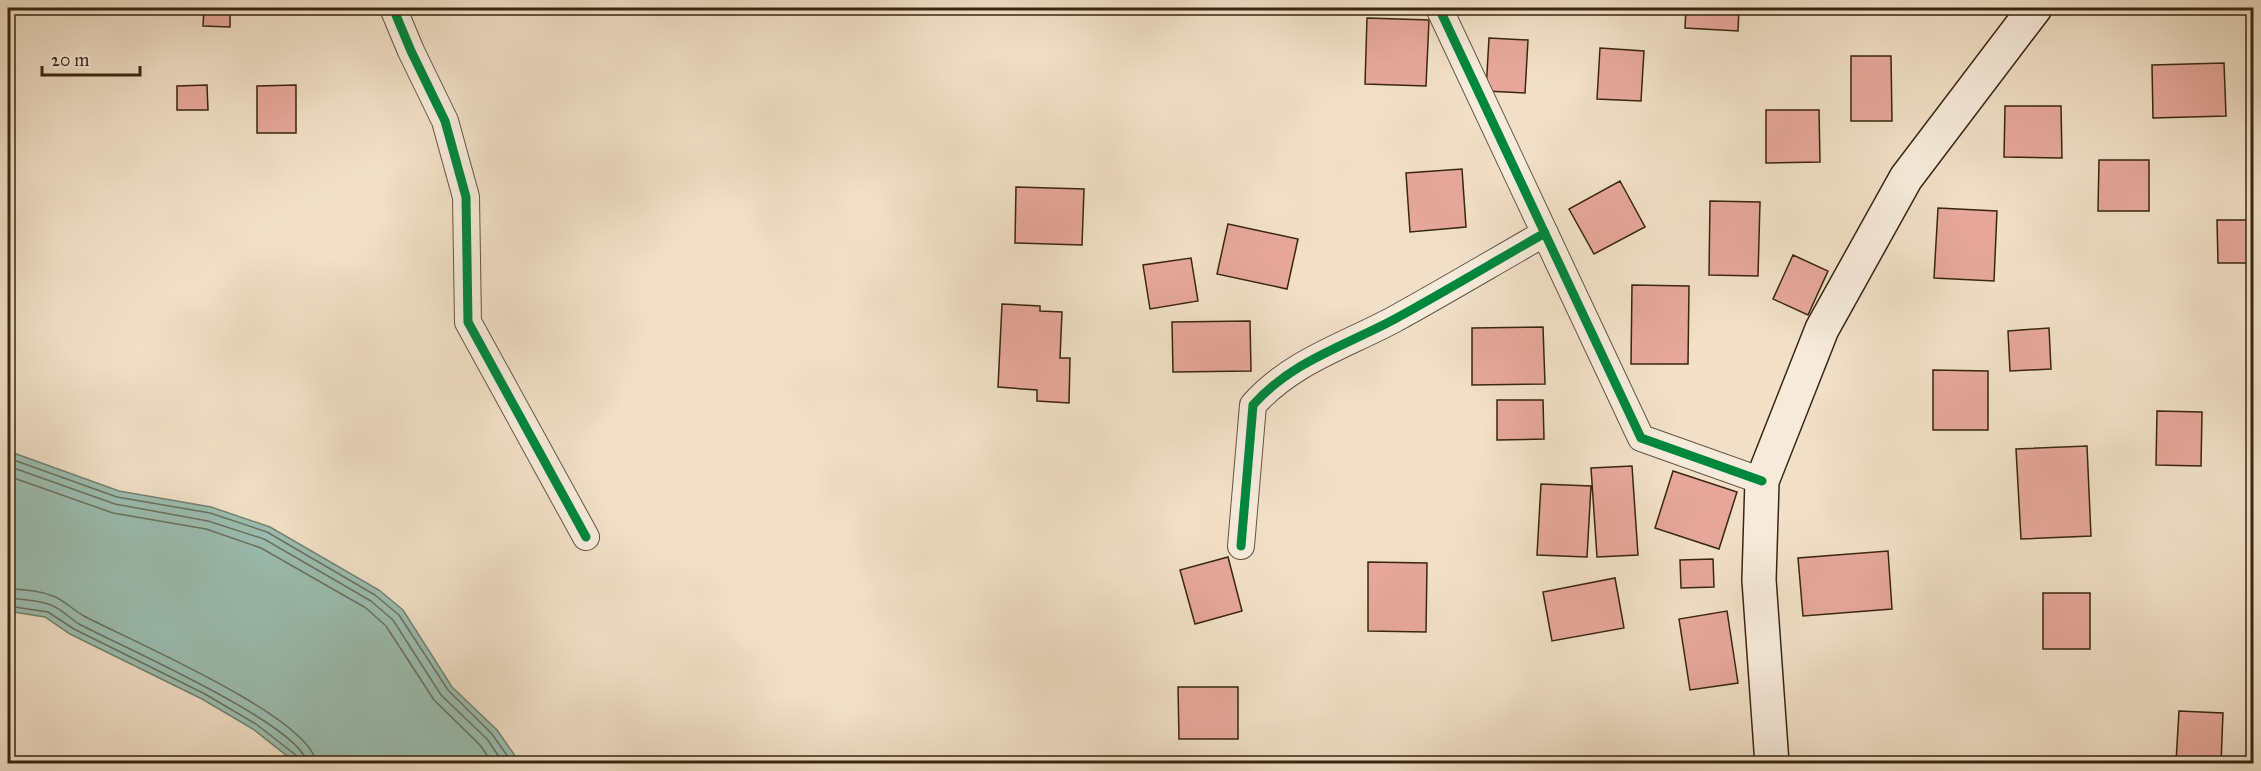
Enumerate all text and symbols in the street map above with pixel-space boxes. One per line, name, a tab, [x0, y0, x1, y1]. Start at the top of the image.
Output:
scale bar	[42, 39, 140, 77]
text: 20 m	[51, 49, 89, 71]

